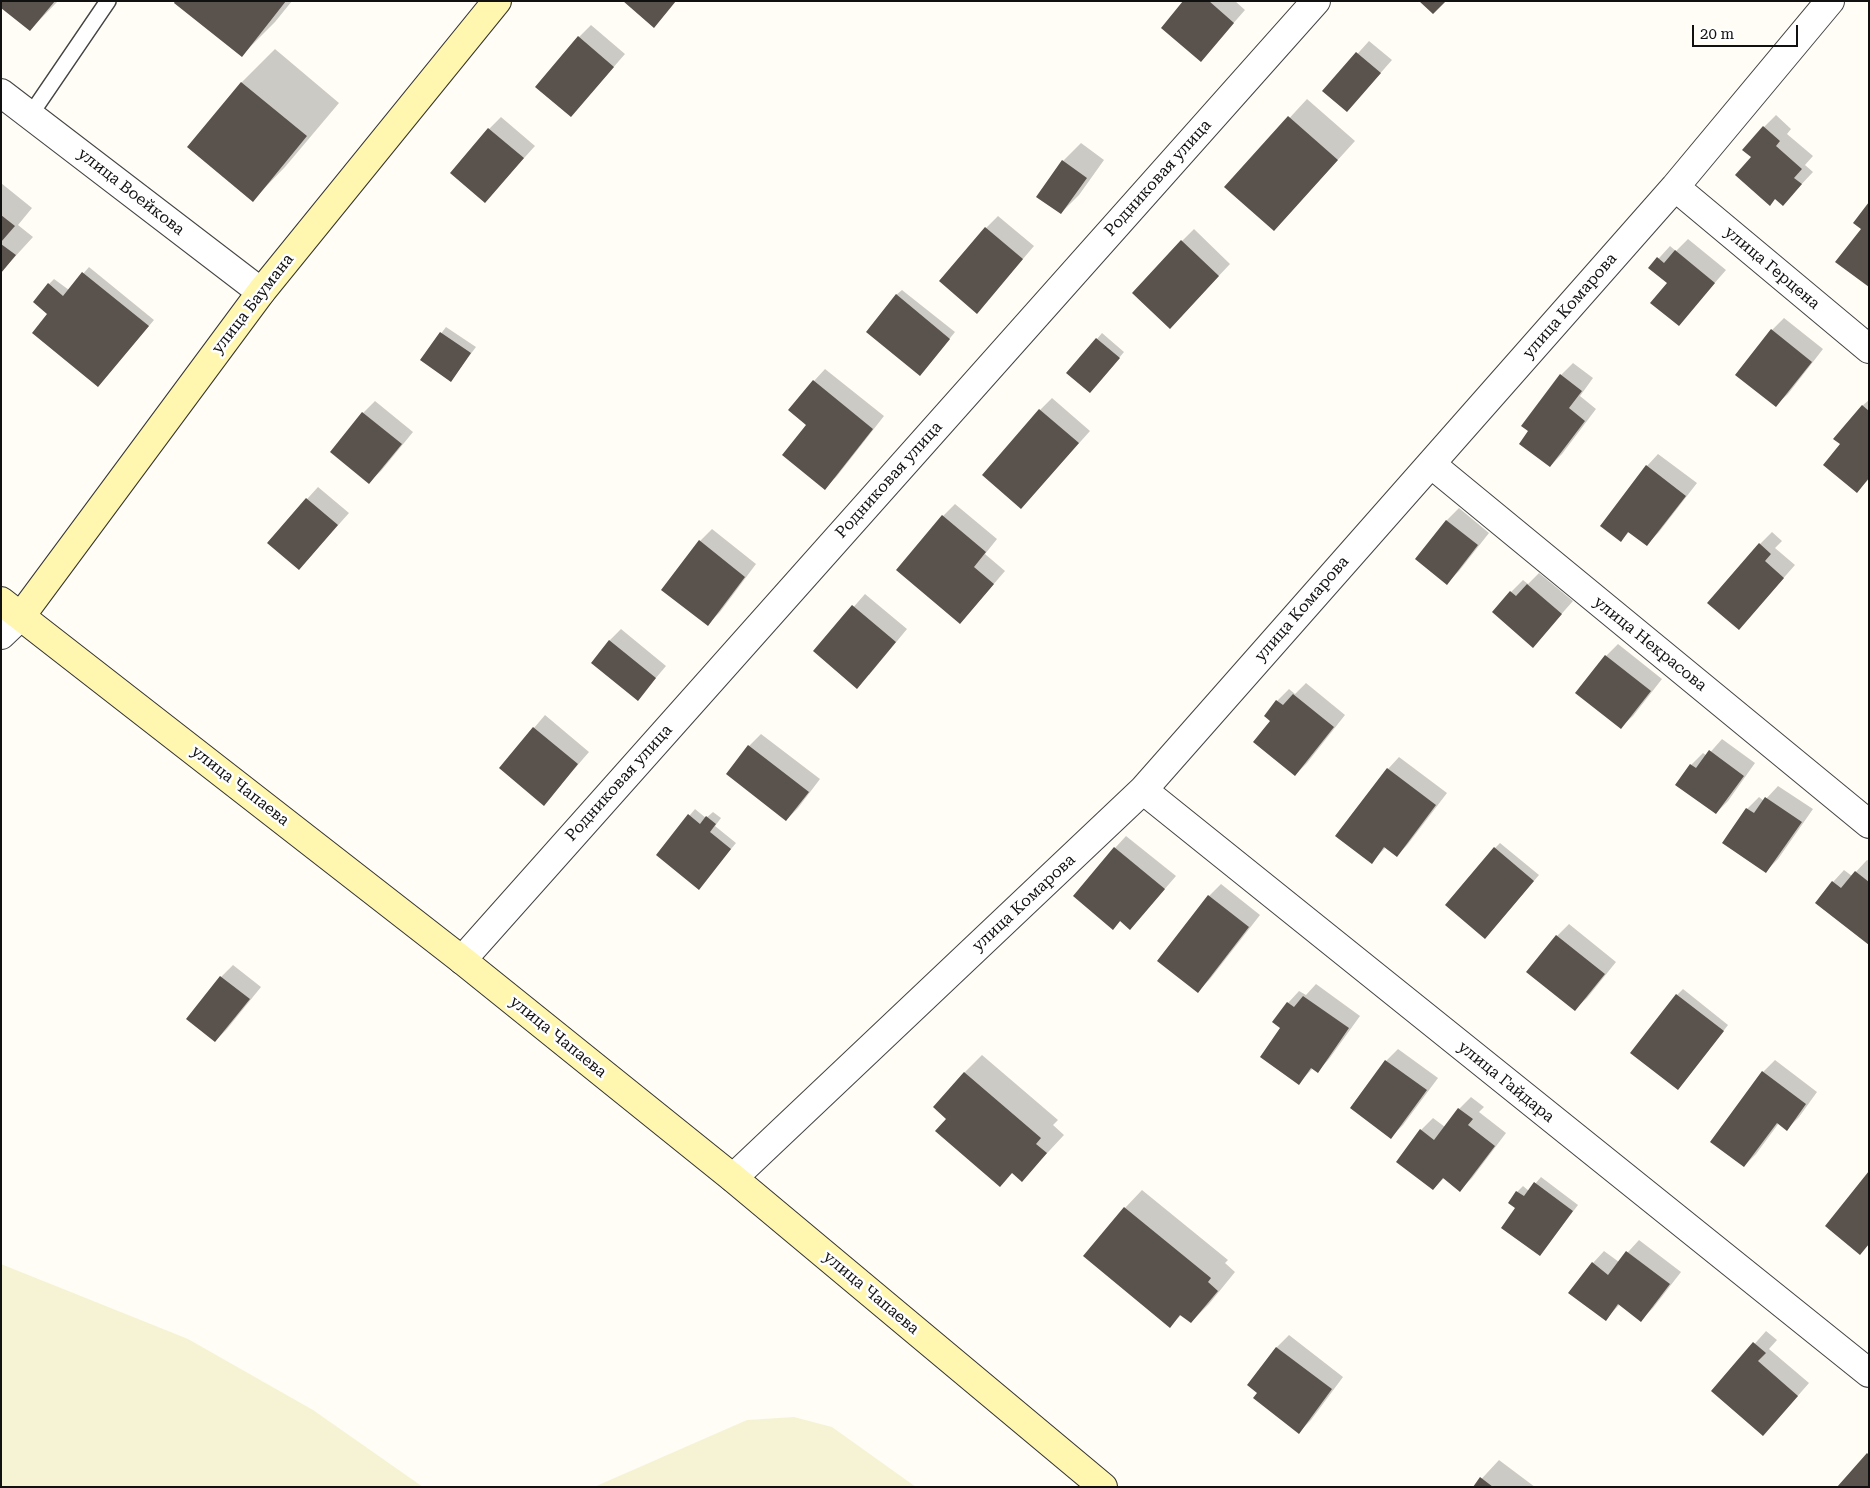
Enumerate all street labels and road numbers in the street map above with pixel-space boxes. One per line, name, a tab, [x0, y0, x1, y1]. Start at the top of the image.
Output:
street label: Родниковая улица	[1101, 116, 1215, 240]
street label: улица Воейкова	[74, 144, 188, 240]
street label: улица Герцена	[1720, 223, 1824, 313]
street label: улица Комарова	[1519, 249, 1621, 363]
street label: улица Баумана	[208, 250, 298, 358]
street label: Родниковая улица	[832, 418, 946, 542]
street label: улица Комарова	[1251, 552, 1353, 666]
street label: улица Некрасова	[1590, 593, 1710, 695]
street label: Родниковая улица	[562, 721, 676, 845]
street label: улица Чапаева	[187, 742, 293, 830]
street label: улица Комарова	[969, 850, 1079, 956]
street label: улица Чапаева	[506, 992, 610, 1082]
street label: улица Гайдара	[1454, 1037, 1558, 1127]
street label: улица Чапаева	[819, 1247, 923, 1339]

